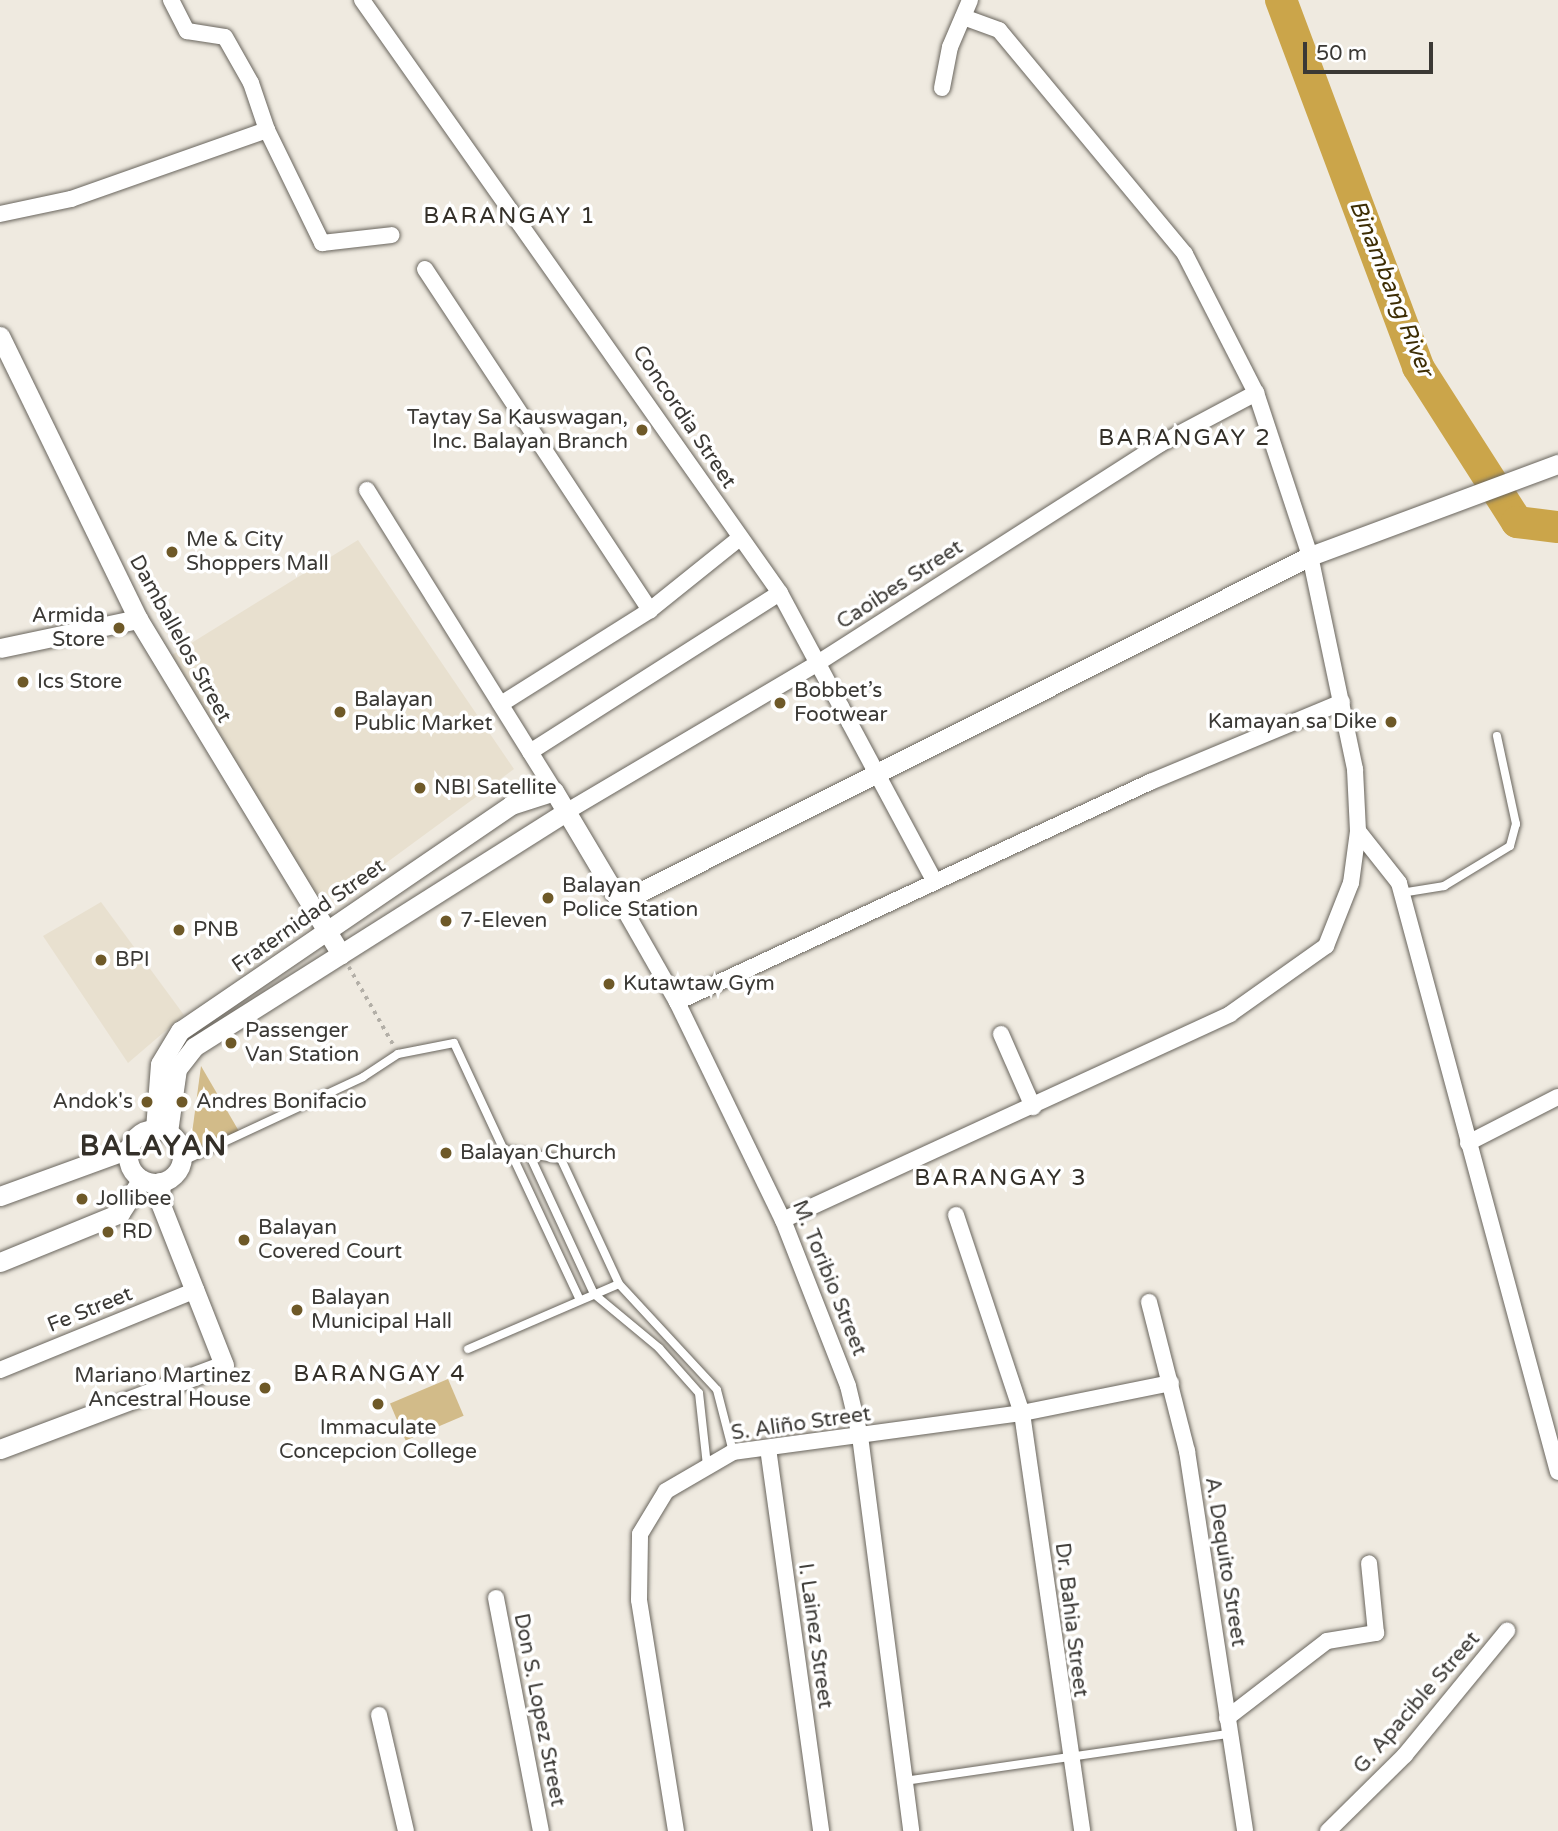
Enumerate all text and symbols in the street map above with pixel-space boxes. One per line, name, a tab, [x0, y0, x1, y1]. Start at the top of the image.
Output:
scale bar	[1306, 28, 1436, 72]
text: 50 m	[1316, 41, 1367, 66]
water label: Binambang River	[1343, 196, 1439, 380]
district label: BARANGAY 1	[425, 202, 595, 230]
street label: Concordia Street	[627, 341, 741, 493]
place label: Taytay Sa Kauswagan, Inc. Balayan Branch	[407, 405, 628, 455]
marker: Taytay Sa Kauswagan, Inc. Balayan Branch	[634, 422, 650, 438]
district label: BARANGAY 2	[1100, 424, 1270, 452]
place label: Me & City Shoppers Mall	[186, 527, 329, 577]
street label: Caoibes Street	[832, 535, 968, 635]
marker: Me & City Shoppers Mall	[164, 544, 180, 560]
street label: Damballelos Street	[124, 551, 236, 727]
place label: Armida Store	[32, 603, 105, 653]
marker: Armida Store	[111, 620, 127, 636]
place label: Ics Store	[37, 669, 122, 695]
marker: Ics Store	[15, 674, 31, 690]
place label: Bobbet’s Footwear	[794, 678, 888, 728]
place label: Balayan Public Market	[354, 687, 492, 737]
marker: Bobbet’s Footwear	[772, 695, 788, 711]
marker: Balayan Public Market	[332, 704, 348, 720]
place label: Kamayan sa Dike	[1208, 709, 1377, 735]
marker: Kamayan sa Dike	[1383, 714, 1399, 730]
place label: NBI Satellite	[434, 775, 557, 801]
marker: NBI Satellite	[412, 780, 428, 796]
street label: Fraternidad Street	[227, 854, 391, 978]
place label: Balayan Police Station	[562, 873, 698, 923]
marker: Balayan Police Station	[540, 890, 556, 906]
place label: 7-Eleven	[460, 908, 547, 934]
marker: 7-Eleven	[438, 913, 454, 929]
place label: PNB	[193, 917, 239, 943]
marker: PNB	[171, 922, 187, 938]
place label: BPI	[115, 947, 150, 973]
marker: BPI	[93, 952, 109, 968]
place label: Kutawtaw Gym	[623, 971, 775, 997]
marker: Kutawtaw Gym	[601, 976, 617, 992]
place label: Passenger Van Station	[245, 1018, 359, 1068]
marker: Passenger Van Station	[223, 1035, 239, 1051]
place label: Andok's	[52, 1089, 133, 1115]
place label: Andres Bonifacio	[196, 1089, 367, 1115]
marker: Andok's	[139, 1094, 155, 1110]
marker: Andres Bonifacio	[174, 1094, 190, 1110]
district label: BALAYAN	[81, 1129, 227, 1163]
place label: Balayan Church	[460, 1140, 616, 1166]
marker: Balayan Church	[438, 1145, 454, 1161]
district label: BARANGAY 3	[916, 1164, 1086, 1192]
place label: Jollibee	[96, 1186, 171, 1212]
marker: Jollibee	[74, 1191, 90, 1207]
street label: M. Toribio Street	[786, 1197, 872, 1359]
place label: Balayan Covered Court	[258, 1215, 402, 1265]
place label: RD	[122, 1219, 153, 1245]
marker: RD	[100, 1224, 116, 1240]
marker: Balayan Covered Court	[236, 1232, 252, 1248]
street label: Fe Street	[44, 1282, 136, 1338]
place label: Balayan Municipal Hall	[311, 1285, 452, 1335]
marker: Balayan Municipal Hall	[289, 1302, 305, 1318]
district label: BARANGAY 4	[295, 1360, 465, 1388]
place label: Mariano Martinez Ancestral House	[74, 1363, 251, 1413]
marker: Mariano Martinez Ancestral House	[257, 1380, 273, 1396]
marker: Immaculate Concepcion College	[370, 1396, 386, 1412]
street label: S. Aliño Street	[729, 1402, 873, 1446]
place label: Immaculate Concepcion College	[279, 1415, 477, 1465]
street label: A. Dequito Street	[1199, 1475, 1251, 1649]
street label: Dr. Bahia Street	[1049, 1541, 1093, 1699]
street label: I. Lainez Street	[792, 1562, 838, 1710]
street label: Don S. Lopez Street	[508, 1611, 570, 1809]
street label: G. Apacible Street	[1349, 1627, 1485, 1779]

